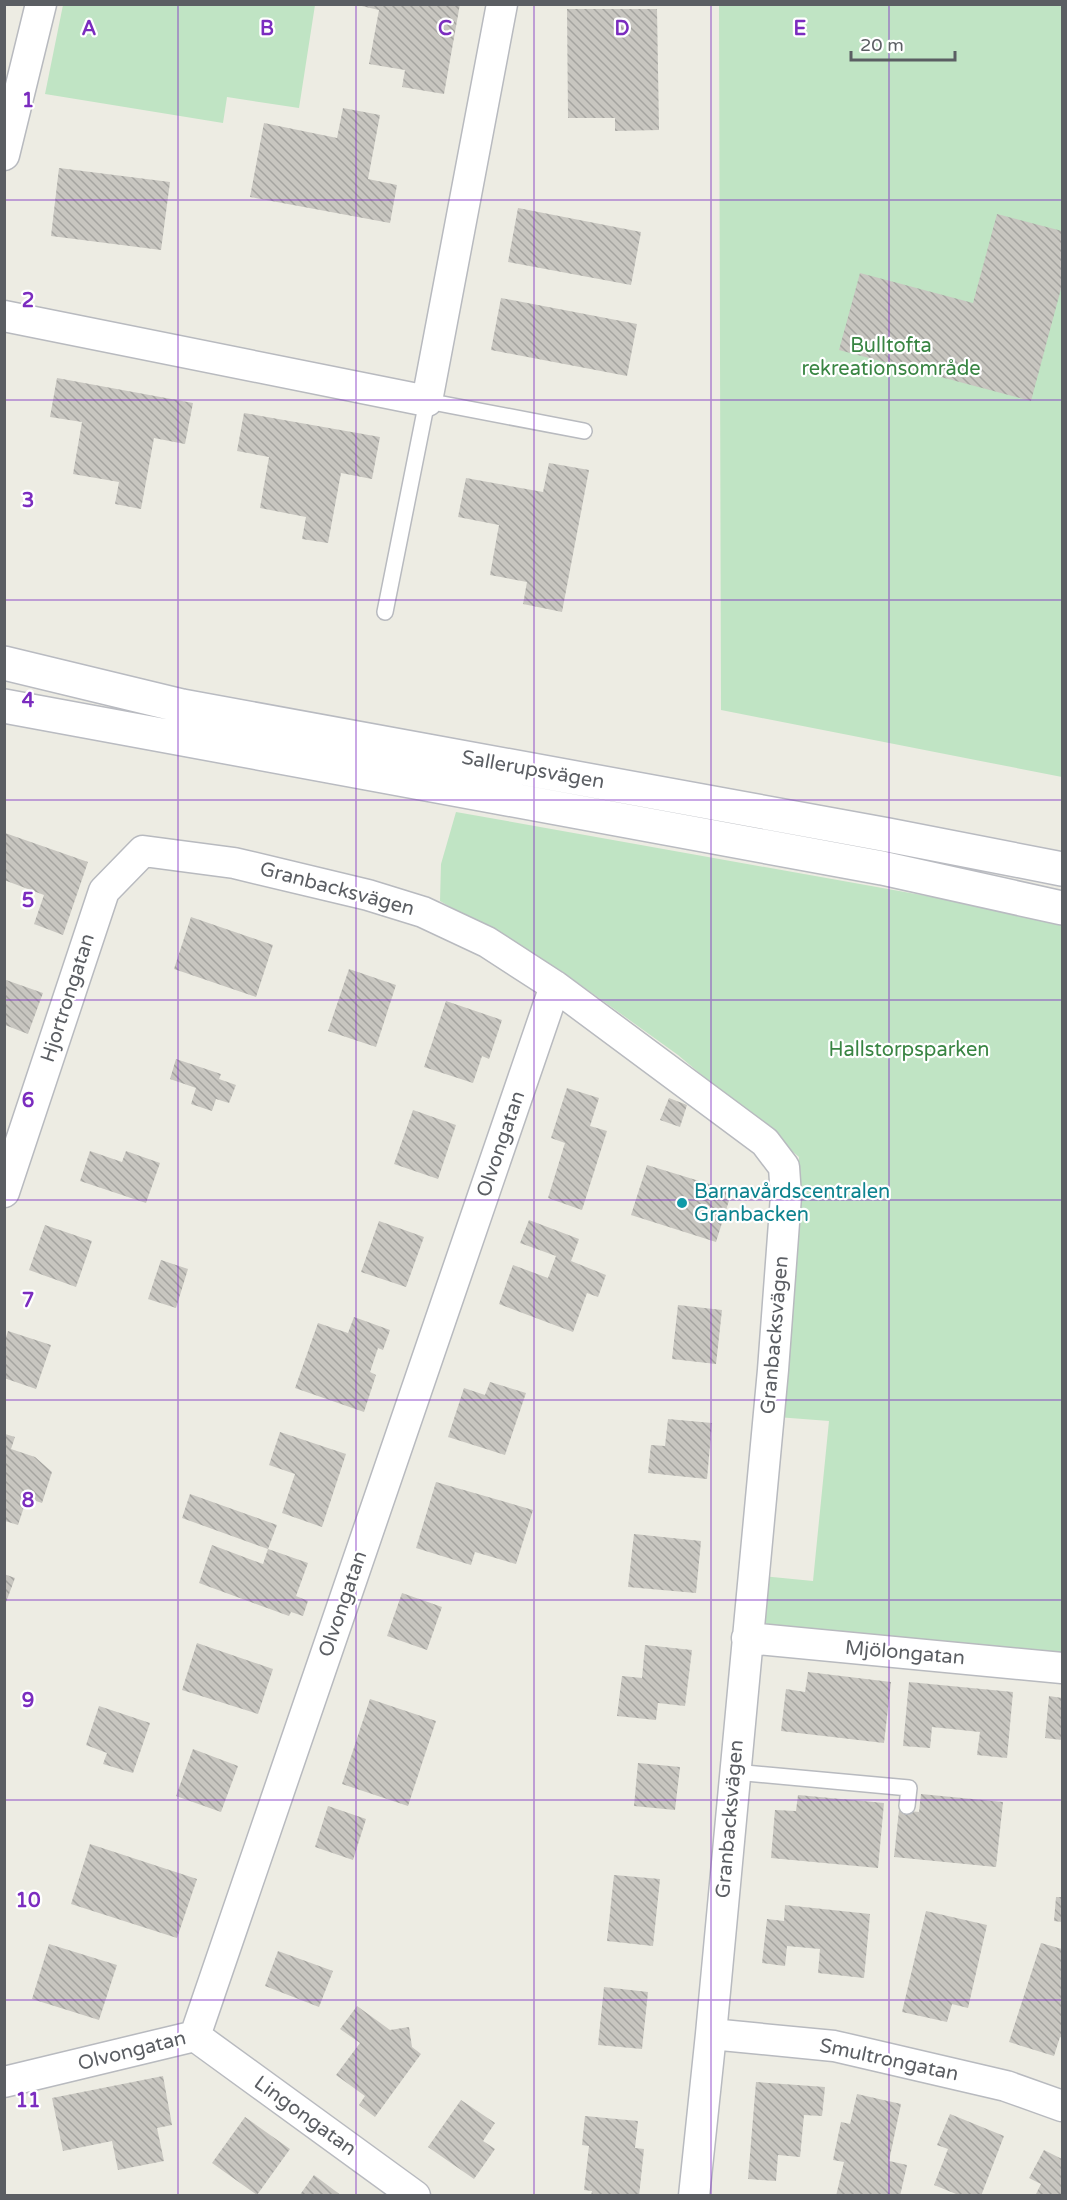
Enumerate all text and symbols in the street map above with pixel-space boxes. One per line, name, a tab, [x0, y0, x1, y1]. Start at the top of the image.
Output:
text: A	[82, 17, 97, 41]
text: B	[260, 17, 274, 41]
text: C	[438, 17, 452, 41]
text: D	[614, 17, 630, 41]
text: E	[794, 17, 807, 41]
scale bar	[851, 24, 954, 62]
text: 20 m	[860, 34, 904, 56]
text: 1	[22, 89, 34, 113]
text: 2	[22, 289, 34, 313]
park label: Bulltofta rekreationsområde	[801, 334, 981, 381]
text: 3	[22, 489, 34, 513]
text: 4	[22, 689, 35, 713]
street label: Sallerupsvägen	[460, 746, 606, 794]
street label: Granbacksvägen	[257, 857, 417, 921]
text: 5	[22, 889, 34, 913]
street label: Hjortrongatan	[36, 931, 100, 1065]
park label: Hallstorpsparken	[828, 1038, 990, 1062]
street label: Olvongatan	[472, 1088, 530, 1200]
text: 6	[22, 1089, 34, 1113]
place label: Barnavårdscentralen Granbacken	[694, 1180, 890, 1227]
marker: Barnavårdscentralen Granbacken	[675, 1196, 689, 1210]
street label: Granbacksvägen	[756, 1255, 794, 1415]
text: 7	[22, 1289, 34, 1313]
text: 8	[22, 1489, 34, 1513]
street label: Olvongatan	[314, 1548, 372, 1660]
street label: Mjölongatan	[844, 1636, 966, 1670]
text: 9	[22, 1689, 34, 1713]
street label: Granbacksvägen	[711, 1739, 749, 1899]
text: 10	[15, 1889, 41, 1913]
street label: Olvongatan	[75, 2026, 189, 2076]
street label: Smultrongatan	[817, 2034, 961, 2086]
street label: Lingongatan	[249, 2071, 361, 2161]
text: 11	[15, 2089, 41, 2113]

